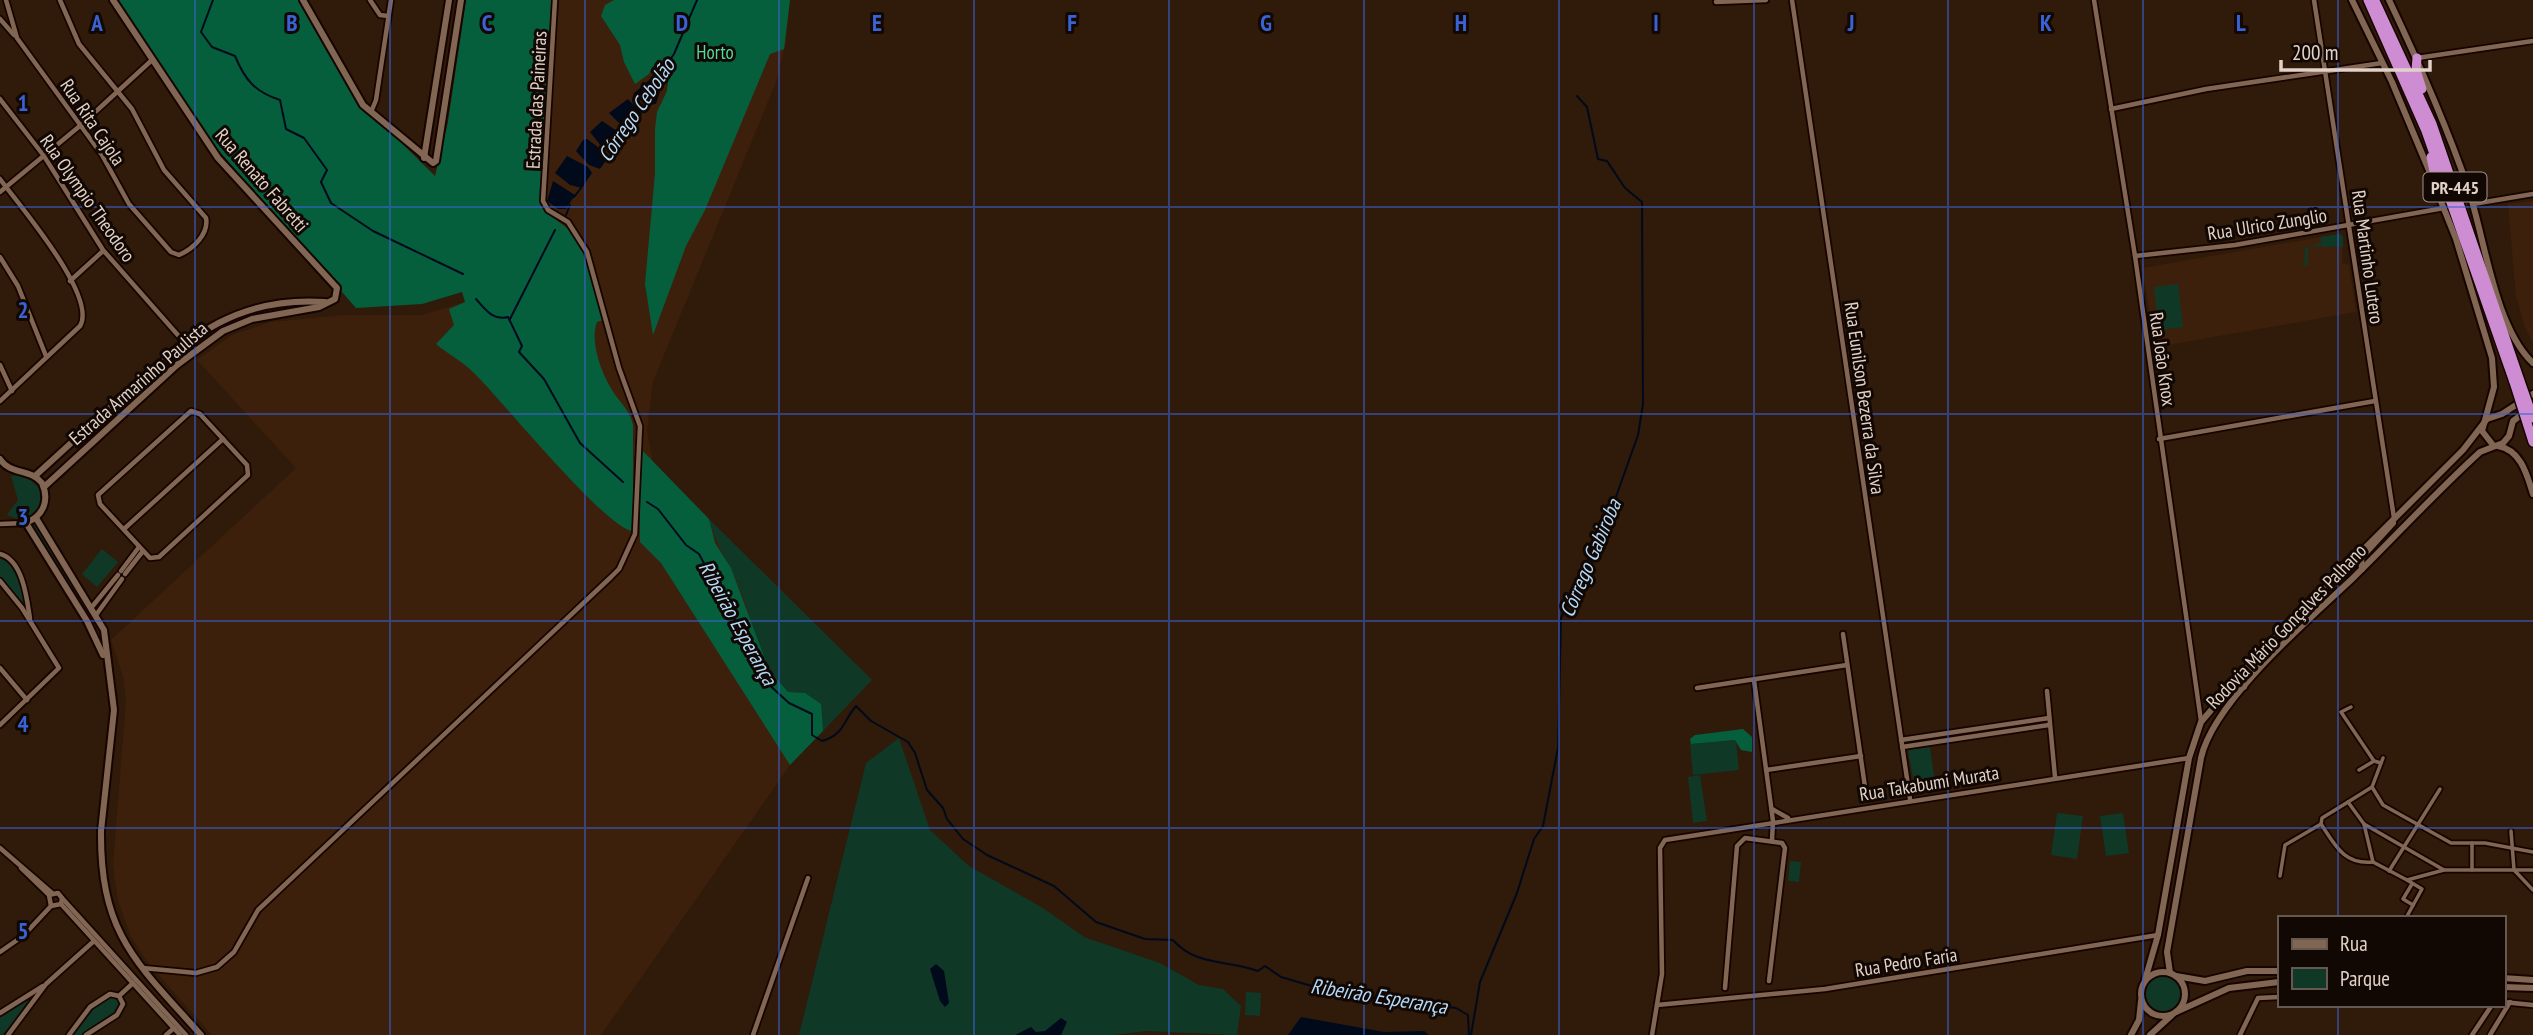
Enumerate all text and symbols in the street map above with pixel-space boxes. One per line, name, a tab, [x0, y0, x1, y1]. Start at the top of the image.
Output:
text: A	[90, 8, 103, 37]
text: B	[286, 8, 298, 37]
text: C	[482, 8, 493, 37]
text: D	[676, 8, 688, 37]
text: E	[872, 8, 882, 37]
text: F	[1067, 8, 1077, 37]
text: G	[1260, 8, 1272, 37]
text: H	[1455, 8, 1467, 37]
text: I	[1653, 8, 1659, 37]
text: J	[1847, 8, 1854, 37]
text: K	[2040, 8, 2052, 37]
text: L	[2236, 8, 2246, 37]
scale bar	[2281, 28, 2430, 72]
street label: Estrada das Paineiras	[520, 30, 552, 170]
text: 200 m	[2292, 39, 2338, 66]
park label: Horto	[696, 40, 734, 64]
water label: Córrego Cebolão	[592, 52, 682, 167]
street label: Rua Rita Cajola	[55, 74, 131, 170]
text: 1	[18, 88, 29, 117]
street label: Rua Renato Fabretti	[210, 123, 314, 237]
street label: Rua Olympio Theodoro	[35, 130, 141, 266]
road number: PR-445	[2424, 172, 2486, 202]
street label: Rua Martinho Lutero	[2347, 189, 2389, 325]
street label: Rua Ulrico Zunglio	[2206, 203, 2328, 245]
text: 2	[18, 295, 29, 324]
street label: Rua Eunilson Bezerra da Silva	[1840, 300, 1890, 496]
street label: Rua João Knox	[2145, 310, 2181, 408]
street label: Estrada Armarinho Paulista	[64, 316, 212, 450]
water label: Córrego Gabiroba	[1553, 494, 1628, 621]
text: 3	[18, 502, 29, 531]
street label: Rodovia Mário Gonçalves Palhano	[2201, 538, 2371, 714]
water label: Ribeirão Esperança	[693, 556, 784, 691]
text: 4	[18, 709, 29, 738]
street label: Rua Takabumi Murata	[1858, 760, 2000, 806]
text: 5	[18, 916, 29, 945]
legend	[2278, 916, 2505, 1007]
text: Rua	[2340, 930, 2368, 957]
street label: Rua Pedro Faria	[1853, 942, 1959, 982]
text: Parque	[2340, 965, 2390, 992]
water label: Ribeirão Esperança	[1309, 972, 1451, 1020]

